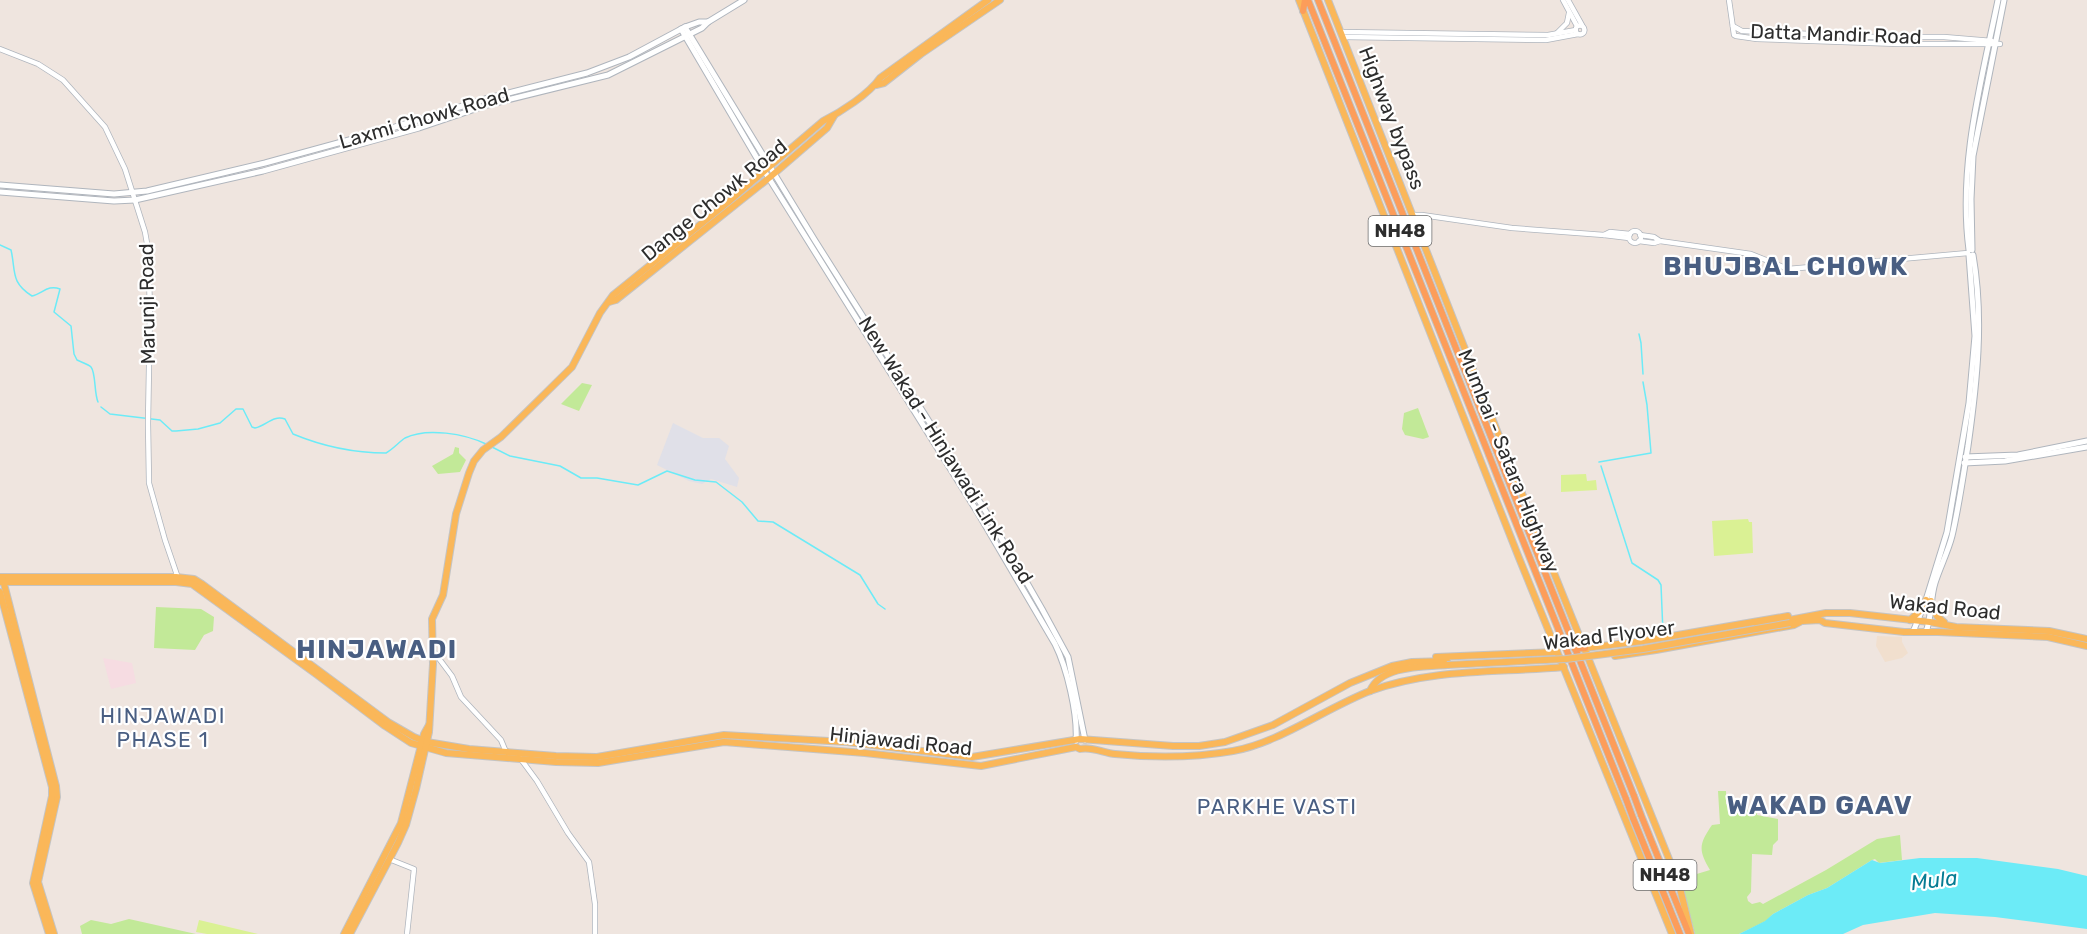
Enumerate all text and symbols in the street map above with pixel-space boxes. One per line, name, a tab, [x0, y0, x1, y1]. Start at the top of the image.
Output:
street label: Datta Mandir Road	[1750, 19, 1922, 49]
street label: Highway bypass	[1354, 43, 1430, 193]
street label: Laxmi Chowk Road	[336, 82, 512, 154]
street label: Dange Chowk Road	[636, 134, 792, 266]
road number: NH48	[1368, 216, 1432, 246]
street label: Marunji Road	[134, 243, 160, 365]
district label: BHUJBAL CHOWK	[1663, 251, 1909, 282]
street label: New Wakad - Hinjawadi Link Road	[854, 312, 1038, 588]
street label: Mumbai - Satara Highway	[1453, 346, 1565, 576]
street label: Wakad Road	[1888, 589, 2002, 625]
street label: Wakad Flyover	[1542, 615, 1677, 655]
district label: HINJAWADI	[296, 634, 458, 665]
district label: HINJAWADI PHASE 1	[100, 703, 226, 752]
street label: Hinjawadi Road	[829, 722, 973, 760]
district label: WAKAD GAAV	[1727, 790, 1913, 821]
district label: PARKHE VASTI	[1197, 794, 1357, 819]
road number: NH48	[1634, 860, 1696, 890]
water label: Mula	[1909, 865, 1959, 895]

